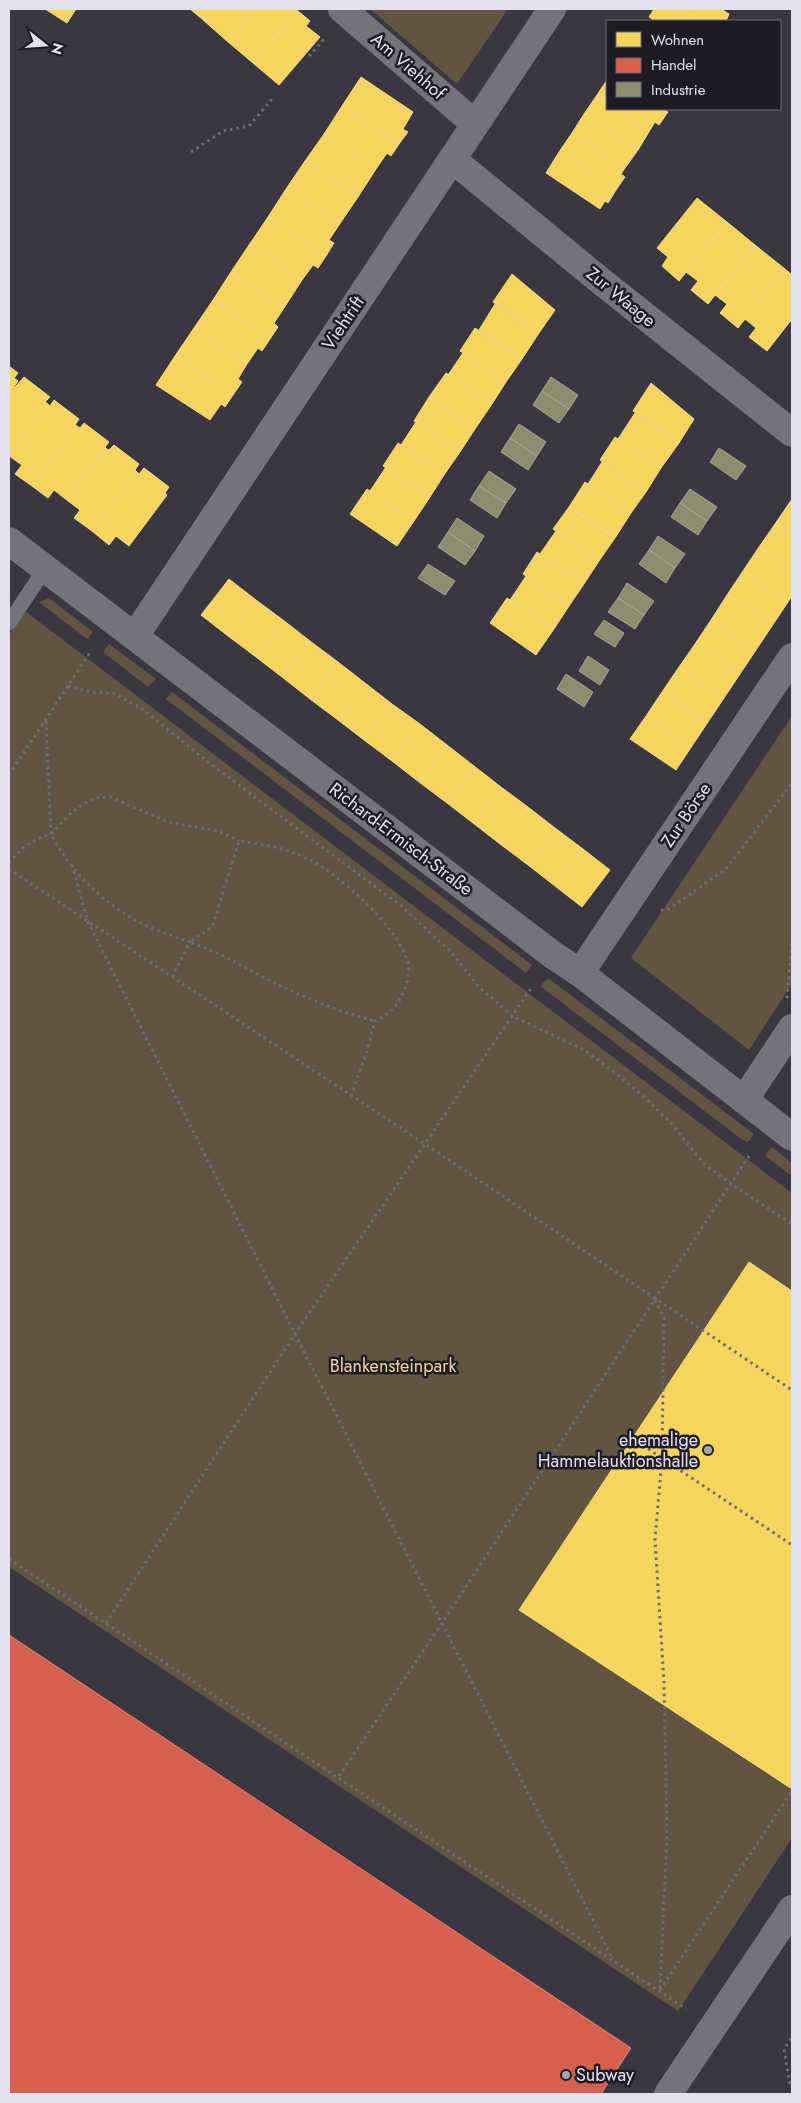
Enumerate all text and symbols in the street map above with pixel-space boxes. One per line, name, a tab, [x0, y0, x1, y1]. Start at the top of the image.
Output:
north arrow	[20, 20, 70, 70]
legend	[606, 20, 781, 110]
street label: Am Viehhof	[365, 26, 452, 106]
text: Wohnen	[651, 29, 704, 51]
text: N	[46, 41, 69, 57]
text: Handel	[651, 54, 697, 76]
text: Industrie	[651, 79, 706, 101]
street label: Zur Waage	[581, 261, 661, 333]
street label: Viehtrift	[315, 290, 371, 355]
street label: Richard-Ermisch-Straße	[324, 776, 478, 902]
street label: Zur Börse	[655, 778, 717, 852]
park label: Blankensteinpark	[330, 1353, 456, 1379]
place label: ehemalige Hammelauktionshalle	[538, 1427, 698, 1474]
marker: ehemalige Hammelauktionshalle	[702, 1444, 714, 1456]
place label: Subway	[576, 2062, 634, 2088]
marker: Subway	[560, 2069, 572, 2081]

